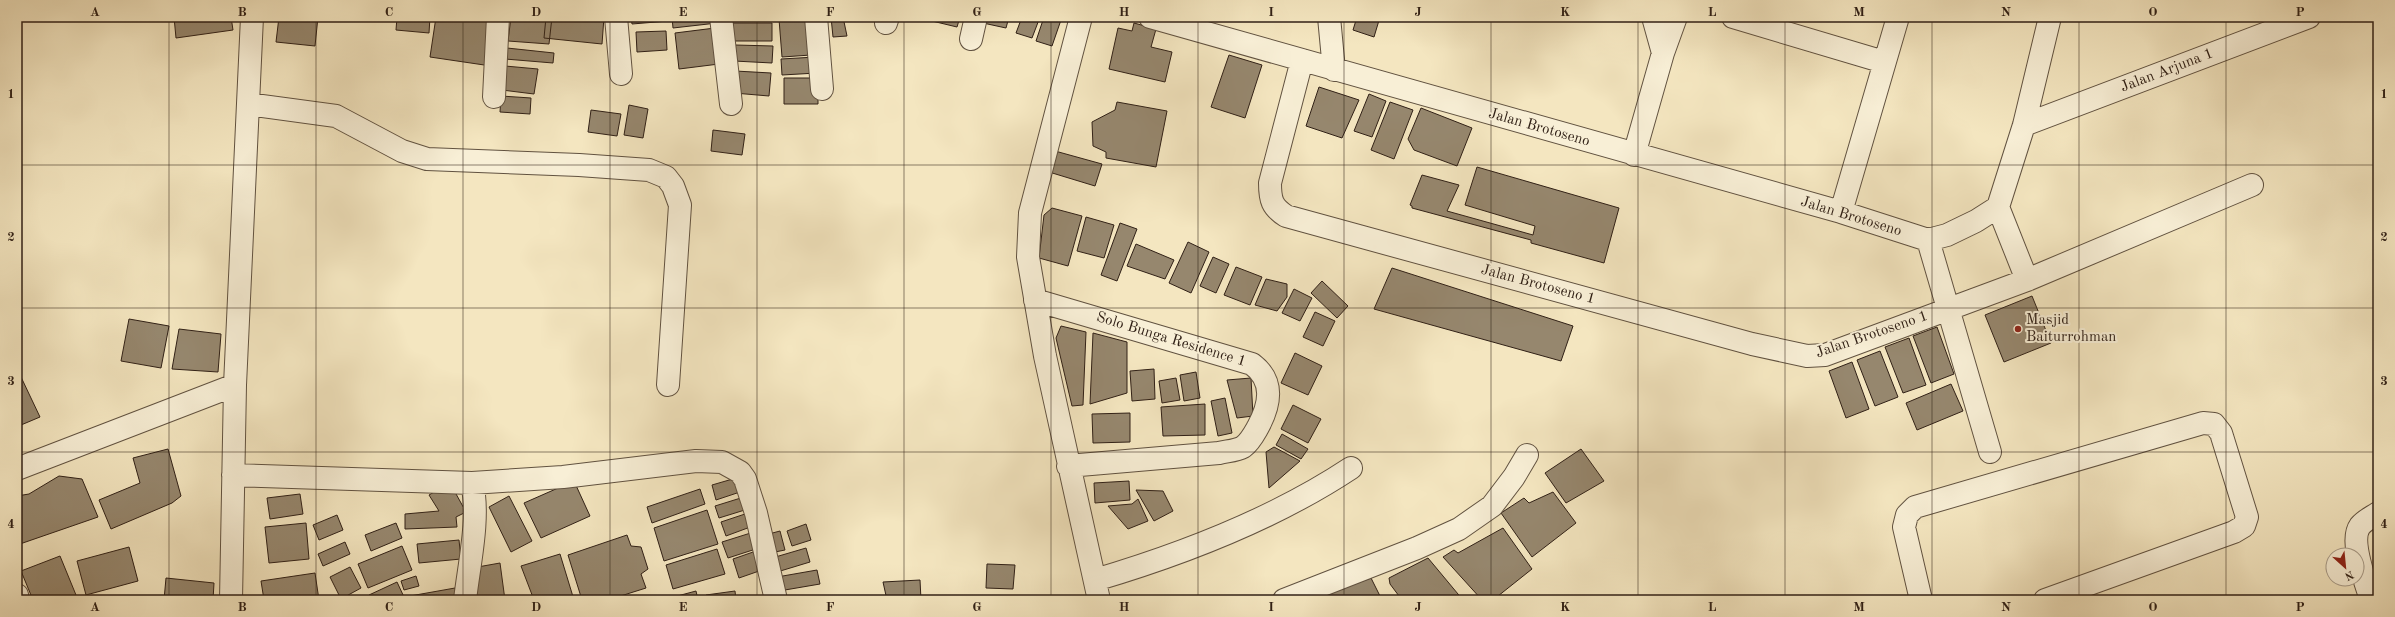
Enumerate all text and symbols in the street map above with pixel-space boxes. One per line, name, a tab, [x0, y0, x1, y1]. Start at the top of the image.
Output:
text: A	[90, 6, 100, 19]
text: B	[237, 6, 247, 19]
text: C	[385, 6, 393, 19]
text: D	[531, 6, 541, 19]
text: E	[679, 6, 688, 19]
text: F	[826, 6, 835, 19]
text: G	[972, 6, 982, 19]
text: H	[1119, 6, 1130, 19]
text: I	[1268, 6, 1274, 19]
text: J	[1414, 6, 1422, 19]
text: K	[1560, 6, 1570, 19]
text: L	[1708, 6, 1717, 19]
text: M	[1853, 6, 1865, 19]
text: N	[2001, 6, 2011, 19]
text: O	[2148, 6, 2158, 19]
text: P	[2295, 6, 2305, 19]
street label: Jalan Arjuna 1	[2119, 46, 2215, 96]
text: 1	[7, 88, 15, 101]
text: 1	[2380, 88, 2388, 101]
street label: Jalan Brotoseno	[1487, 106, 1591, 150]
street label: Jalan Brotoseno	[1799, 194, 1903, 240]
text: 2	[7, 231, 15, 244]
text: 2	[2380, 231, 2388, 244]
street label: Jalan Brotoseno 1	[1479, 263, 1597, 307]
street label: Jalan Brotoseno 1	[1814, 309, 1930, 361]
street label: Solo Bunga Residence 1	[1094, 310, 1248, 370]
place label: Masjid Baiturrohman	[2026, 313, 2116, 345]
marker: Masjid Baiturrohman	[2013, 324, 2023, 334]
text: 3	[7, 375, 15, 388]
text: 3	[2380, 375, 2388, 388]
text: 4	[7, 518, 15, 531]
text: 4	[2380, 518, 2388, 531]
north arrow	[2325, 547, 2365, 587]
text: N	[2342, 568, 2355, 582]
text: A	[90, 601, 100, 614]
text: B	[237, 601, 247, 614]
text: C	[385, 601, 393, 614]
text: D	[531, 601, 541, 614]
text: E	[679, 601, 688, 614]
text: F	[826, 601, 835, 614]
text: G	[972, 601, 982, 614]
text: H	[1119, 601, 1130, 614]
text: I	[1268, 601, 1274, 614]
text: J	[1414, 601, 1422, 614]
text: K	[1560, 601, 1570, 614]
text: L	[1708, 601, 1717, 614]
text: M	[1853, 601, 1865, 614]
text: N	[2001, 601, 2011, 614]
text: O	[2148, 601, 2158, 614]
text: P	[2295, 601, 2305, 614]

